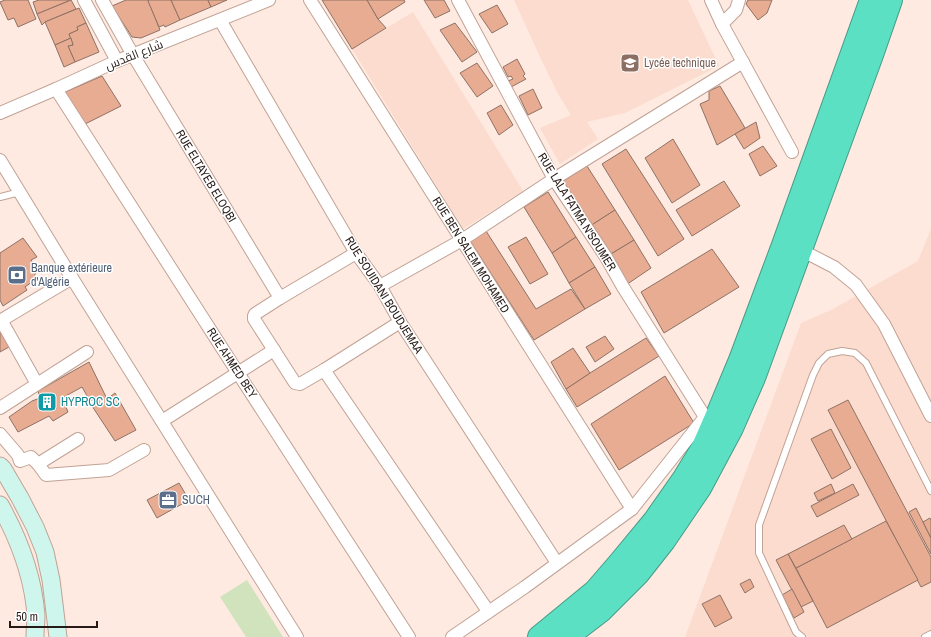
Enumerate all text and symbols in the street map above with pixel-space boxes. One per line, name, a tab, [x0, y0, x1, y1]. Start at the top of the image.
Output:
street label: شارع القدس	[103, 36, 165, 74]
school or university icon: Lycée technique	[619, 52, 641, 74]
place label: Lycée technique	[644, 55, 716, 71]
street label: RUE ELTAYEB ELOQBI	[172, 127, 240, 225]
street label: RUE LALA FATMA N'SOUMER	[534, 150, 620, 274]
street label: RUE BEN SALEM MOHAMED	[429, 194, 513, 316]
street label: RUE SOUIDANI BOUDJEMAA	[341, 233, 427, 357]
place label: Banque extérieure d'Algérie	[31, 260, 112, 290]
bank icon: Banque extérieure d'Algérie	[6, 264, 28, 286]
street label: RUE AHMED BEY	[203, 325, 261, 402]
building icon: HYPROC SC	[36, 391, 58, 413]
place label: HYPROC SC	[61, 394, 120, 410]
office icon: SUCH	[157, 489, 179, 511]
place label: SUCH	[182, 492, 210, 508]
scale bar	[10, 603, 97, 629]
text: 50 m	[16, 609, 38, 625]

